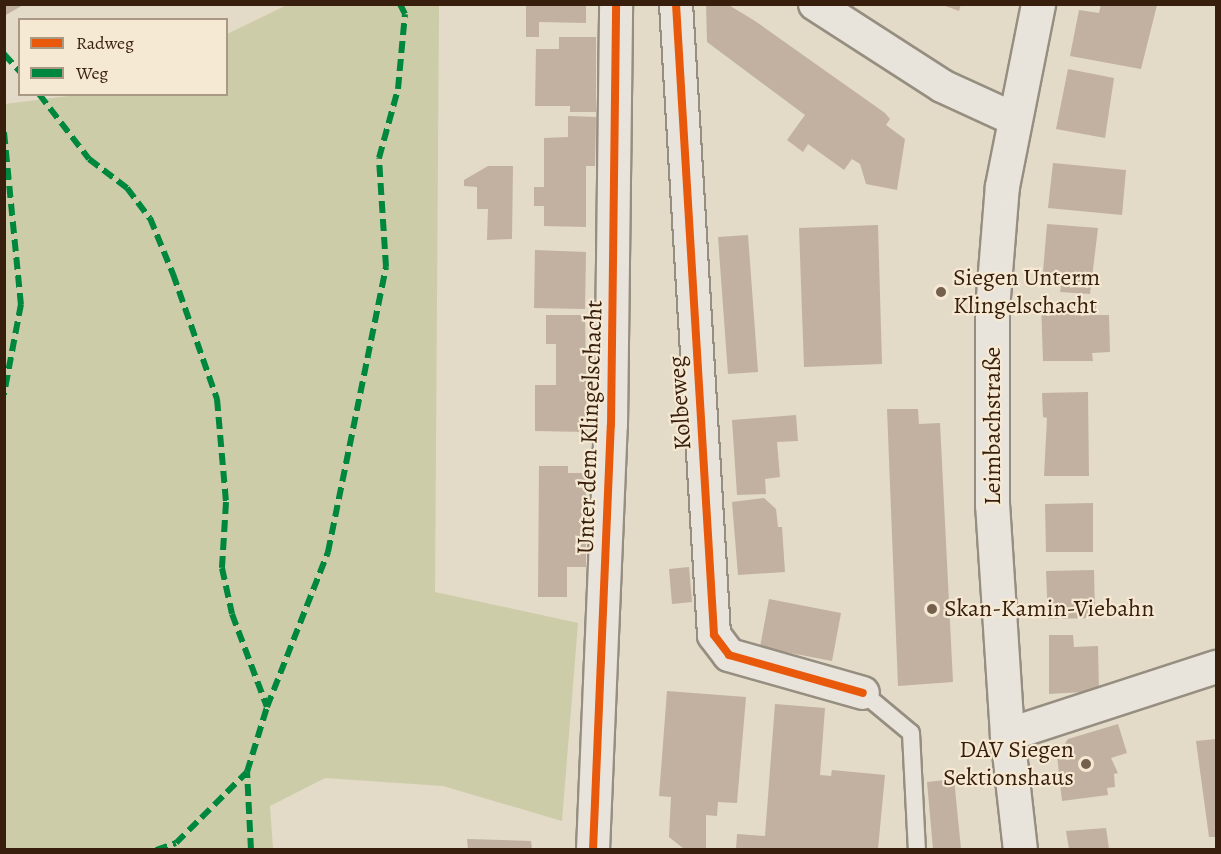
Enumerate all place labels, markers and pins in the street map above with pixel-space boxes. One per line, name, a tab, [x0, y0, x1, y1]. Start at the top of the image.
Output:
place label: Siegen Unterm Klingelschacht	[953, 264, 1100, 320]
marker: Siegen Unterm Klingelschacht	[934, 285, 948, 299]
place label: Skan-Kamin-Viebahn	[944, 595, 1154, 623]
marker: Skan-Kamin-Viebahn	[925, 602, 939, 616]
place label: DAV Siegen Sektionshaus	[943, 736, 1074, 792]
marker: DAV Siegen Sektionshaus	[1079, 757, 1093, 771]

